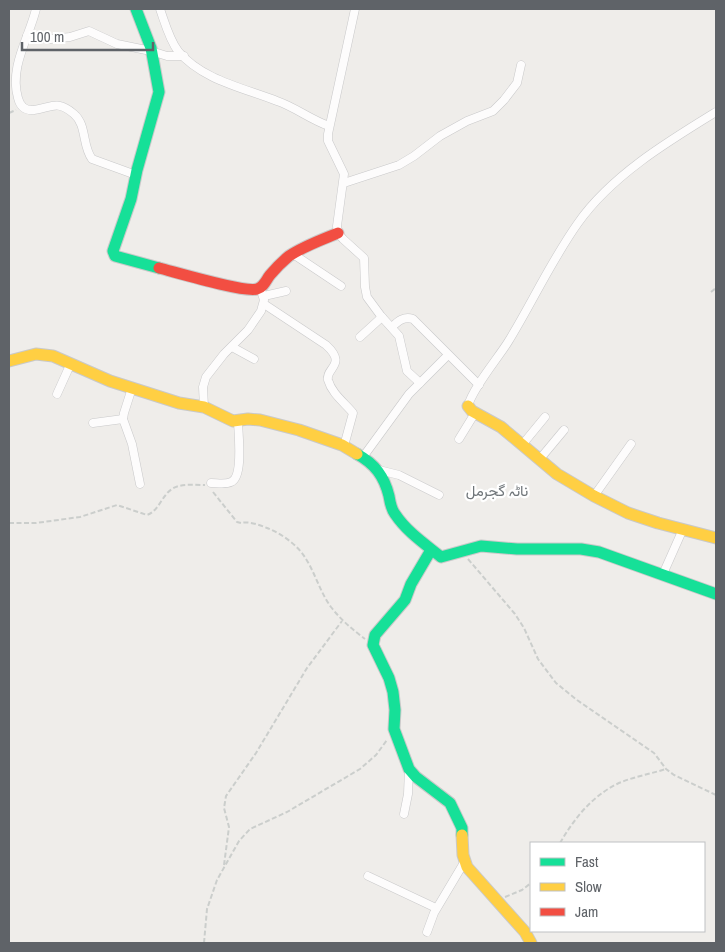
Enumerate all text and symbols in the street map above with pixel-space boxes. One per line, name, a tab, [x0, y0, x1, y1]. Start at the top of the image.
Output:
scale bar	[22, 20, 154, 52]
text: 100 m	[30, 26, 64, 47]
district label: ناٹہ گجرمل	[466, 480, 528, 501]
legend	[530, 842, 705, 932]
text: Fast	[575, 851, 599, 872]
text: Slow	[575, 876, 602, 897]
text: Jam	[575, 901, 598, 922]

